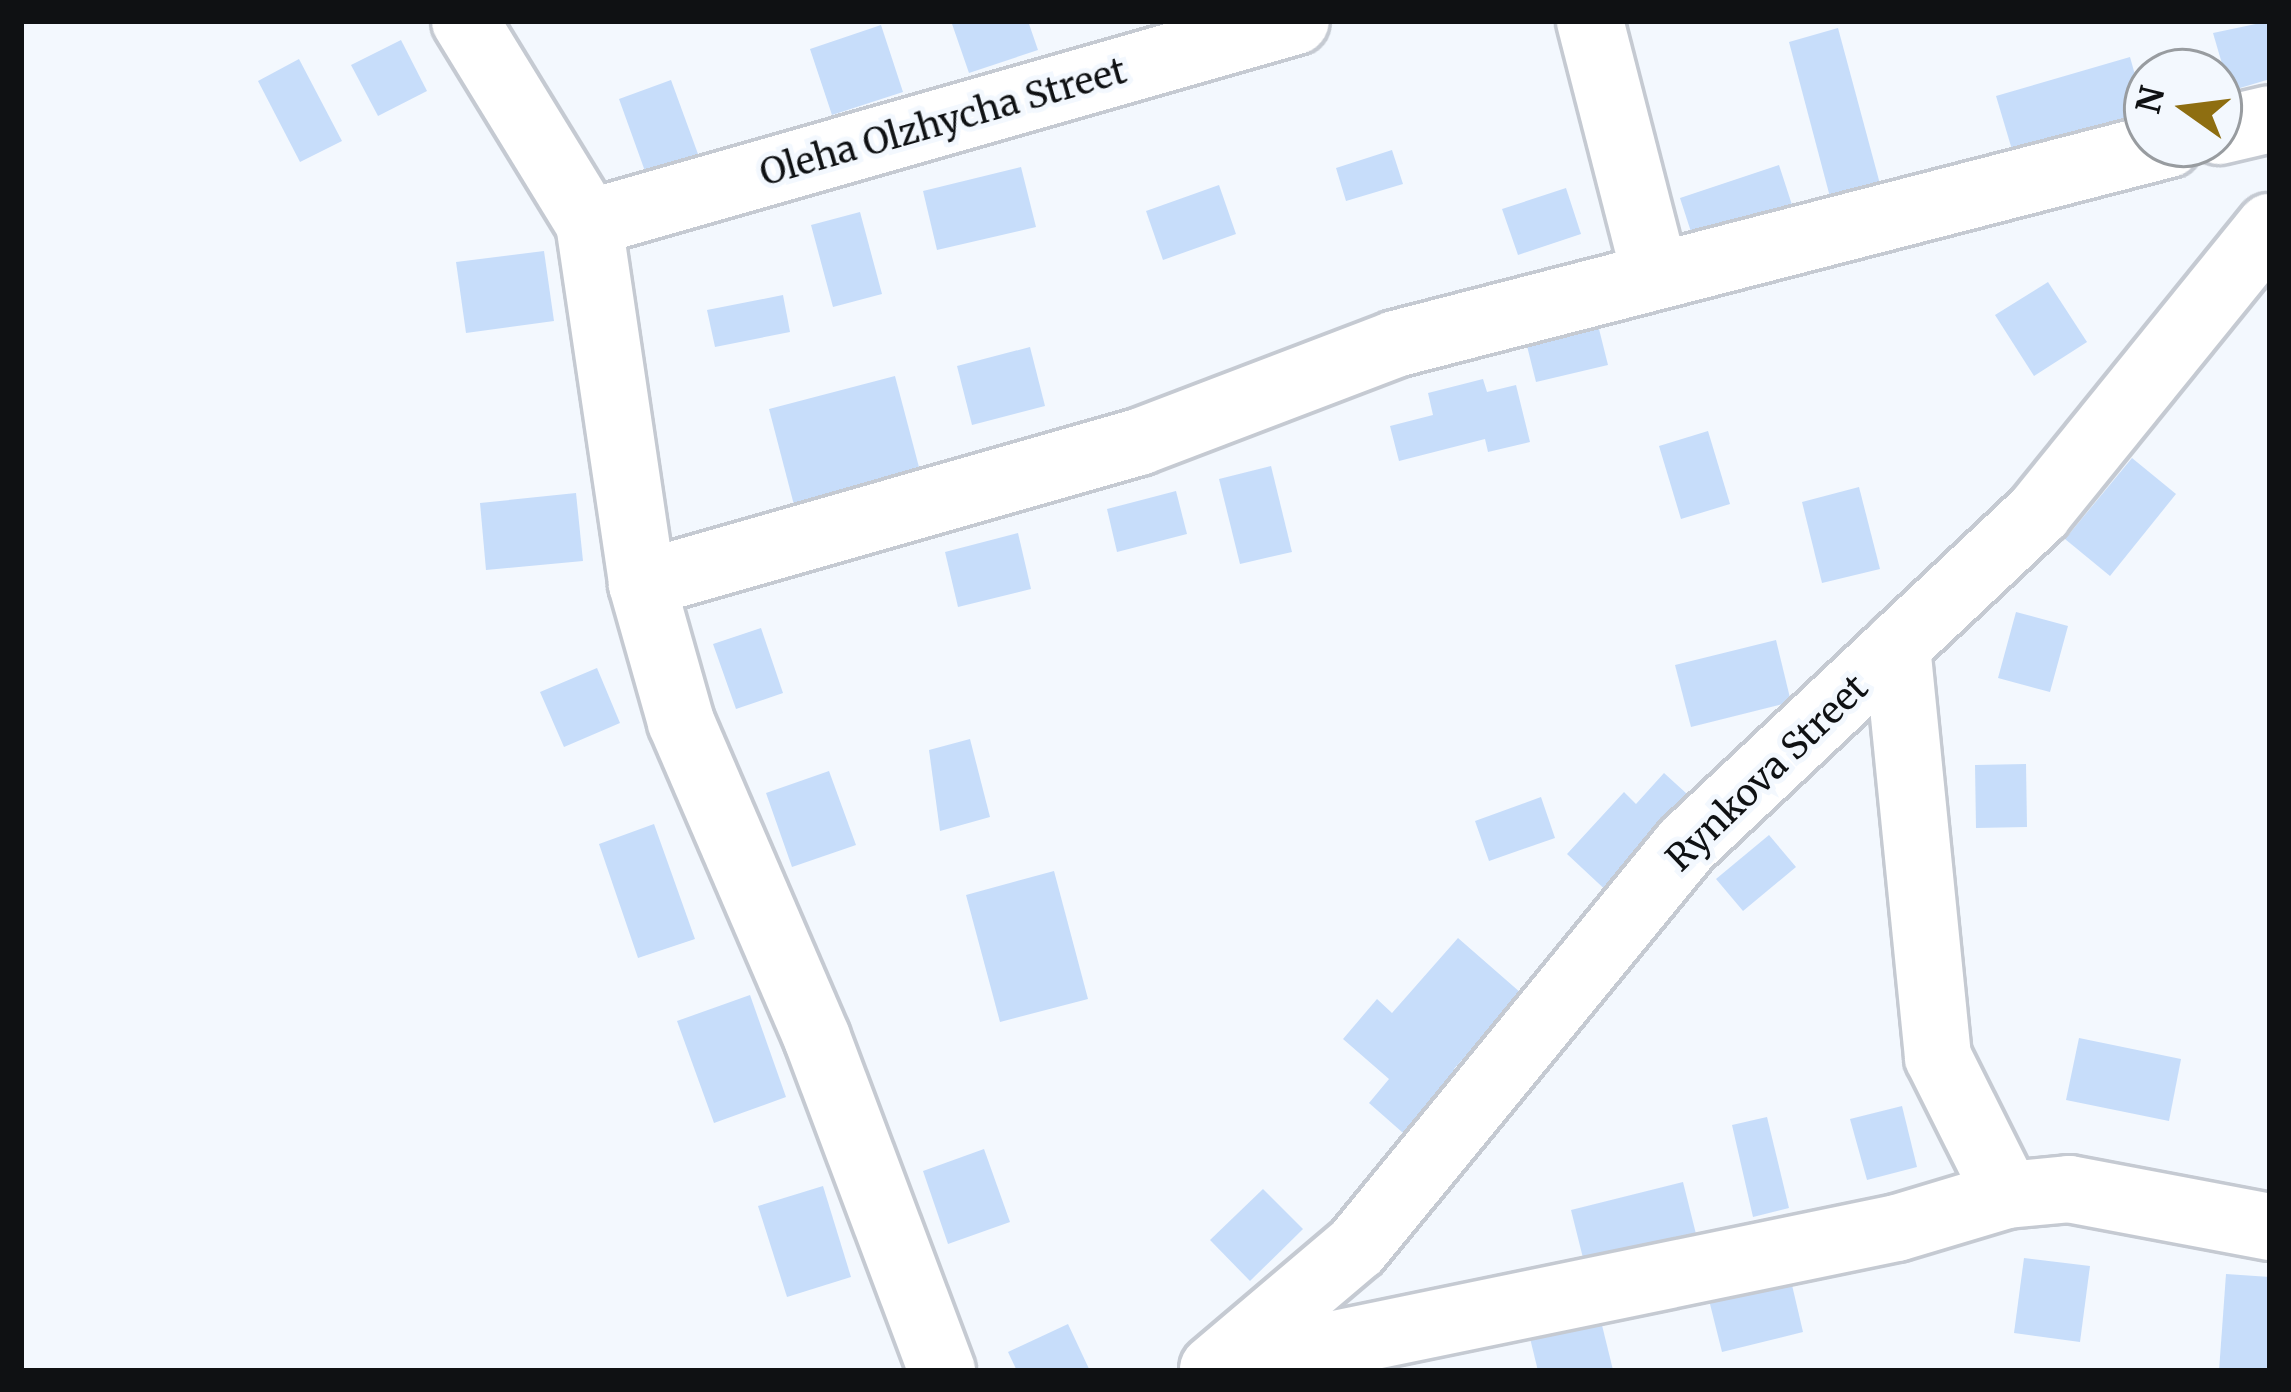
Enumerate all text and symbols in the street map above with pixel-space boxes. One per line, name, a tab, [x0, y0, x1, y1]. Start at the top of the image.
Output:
north arrow	[2123, 48, 2243, 168]
street label: Oleha Olzhycha Street	[755, 49, 1131, 195]
text: N	[2127, 82, 2174, 118]
street label: Rynkova Street	[1657, 666, 1877, 880]

